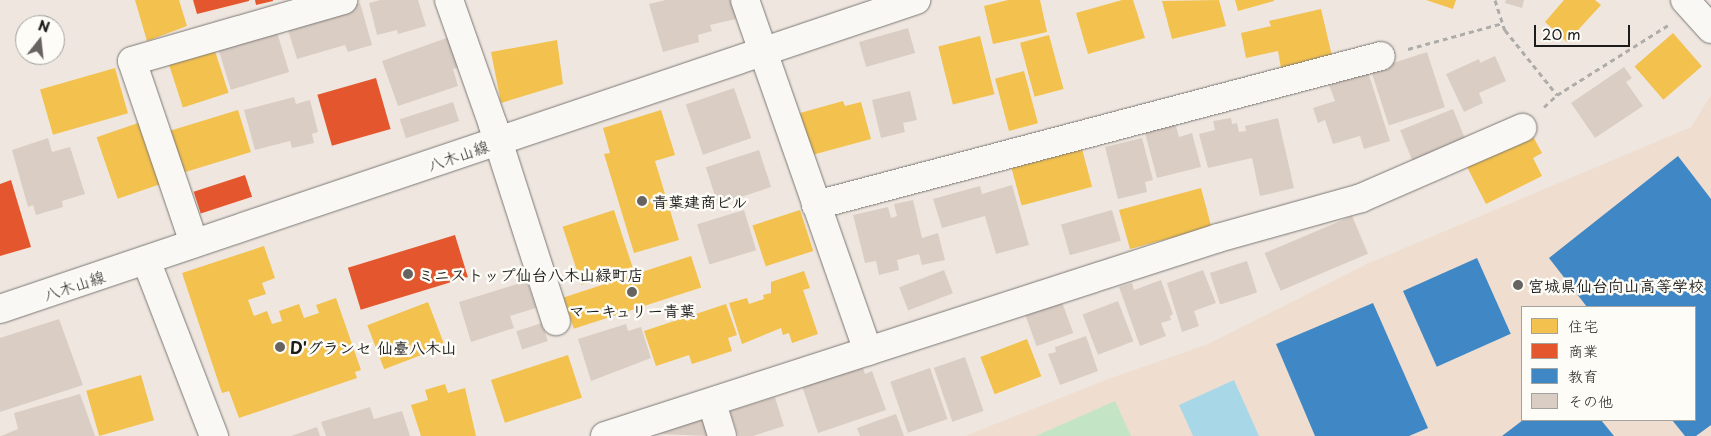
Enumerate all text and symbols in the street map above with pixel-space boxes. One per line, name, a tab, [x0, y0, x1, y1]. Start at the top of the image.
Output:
text: N	[36, 14, 52, 38]
north arrow	[15, 15, 65, 65]
scale bar	[1536, 15, 1632, 47]
text: 20 m	[1542, 22, 1581, 45]
street label: 八木山線	[425, 136, 491, 174]
place label: 青葉建商ビル	[652, 191, 748, 211]
marker: 青葉建商ビル	[636, 195, 648, 207]
place label: ミニストップ仙台八木山緑町店	[418, 264, 642, 284]
street label: 八木山線	[41, 266, 107, 304]
marker: ミニストップ仙台八木山緑町店	[402, 268, 414, 280]
place label: 宮城県仙台向山高等学校	[1528, 275, 1704, 295]
marker: 宮城県仙台向山高等学校	[1512, 279, 1524, 291]
marker: マーキュリー青葉	[626, 286, 638, 298]
place label: マーキュリー青葉	[568, 300, 696, 320]
legend	[1521, 306, 1696, 421]
text: 住宅	[1568, 314, 1598, 337]
place label: D'グランセ 仙臺八木山	[290, 337, 456, 357]
text: 商業	[1568, 339, 1598, 362]
marker: D'グランセ 仙臺八木山	[274, 341, 286, 353]
text: 教育	[1568, 364, 1598, 387]
text: その他	[1568, 389, 1613, 412]

